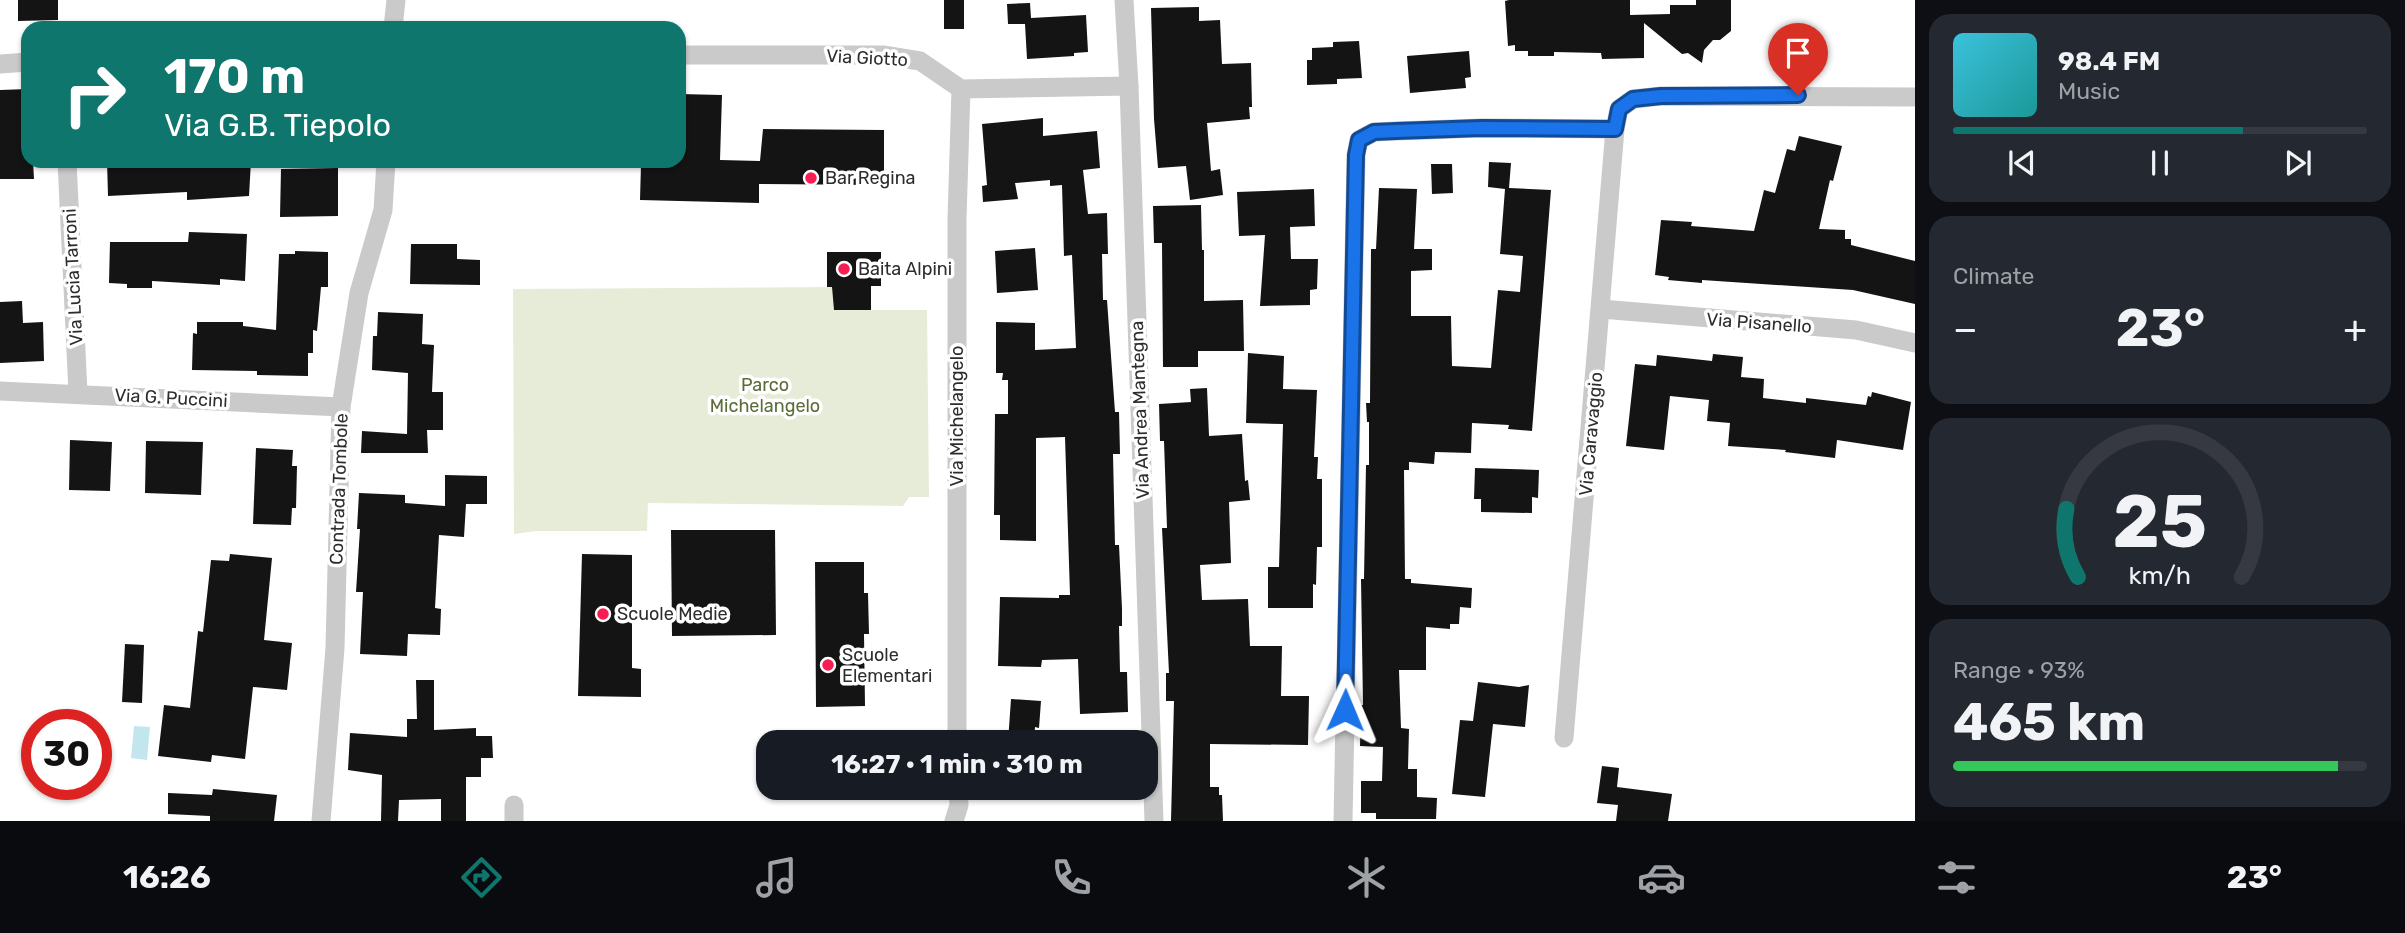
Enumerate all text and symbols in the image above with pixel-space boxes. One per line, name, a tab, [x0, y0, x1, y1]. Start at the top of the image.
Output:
pin	[1768, 23, 1828, 95]
icon: arrive	[1779, 34, 1817, 72]
street label: Via Giotto	[826, 45, 908, 71]
text: 98.4 FM	[2058, 46, 2160, 77]
text: 170 m	[164, 47, 305, 105]
icon: right	[49, 49, 140, 140]
text: Music	[2058, 77, 2120, 105]
text: Via G.B. Tiepolo	[164, 106, 391, 144]
icon: previous	[2003, 144, 2041, 182]
icon: pause	[2141, 144, 2179, 182]
icon: next	[2279, 144, 2317, 182]
place label: Bar Regina	[825, 167, 916, 189]
marker: Bar Regina	[803, 170, 819, 186]
street label: Via Lucia Tarroni	[58, 208, 88, 346]
place label: Baita Alpini	[858, 258, 952, 280]
marker: Baita Alpini	[836, 261, 852, 277]
text: Climate	[1953, 262, 2034, 290]
text: 23°	[2116, 297, 2205, 359]
text: −	[1953, 306, 1978, 352]
text: +	[2343, 306, 2367, 352]
street label: Via Pisanello	[1706, 308, 1812, 338]
street label: Via Andrea Mantegna	[1126, 320, 1154, 500]
street label: Via Michelangelo	[946, 346, 968, 486]
street label: Via Caravaggio	[1575, 371, 1607, 497]
park label: Parco Michelangelo	[710, 374, 820, 417]
street label: Via G. Puccini	[114, 384, 228, 412]
street label: Contrada Tombole	[325, 413, 353, 565]
text: 25	[2113, 480, 2207, 566]
text: km/h	[2129, 561, 2191, 590]
place label: Scuole Medie	[617, 603, 728, 625]
marker: Scuole Medie	[595, 606, 611, 622]
place label: Scuole Elementari	[842, 644, 932, 687]
text: Range · 93%	[1953, 656, 2085, 684]
marker: Scuole Elementari	[820, 657, 836, 673]
position arrow	[1308, 673, 1382, 747]
text: 465 km	[1953, 691, 2145, 753]
speed limit sign: 30	[21, 709, 112, 800]
text: 16:27 · 1 min · 310 m	[831, 749, 1083, 780]
icon: directions	[457, 853, 506, 902]
icon: music	[752, 853, 801, 902]
icon: phone	[1047, 853, 1096, 902]
icon: climate	[1342, 853, 1391, 902]
icon: car	[1637, 853, 1686, 902]
icon: filters	[1932, 853, 1981, 902]
text: 16:26	[123, 858, 211, 896]
text: 23°	[2227, 858, 2282, 896]

